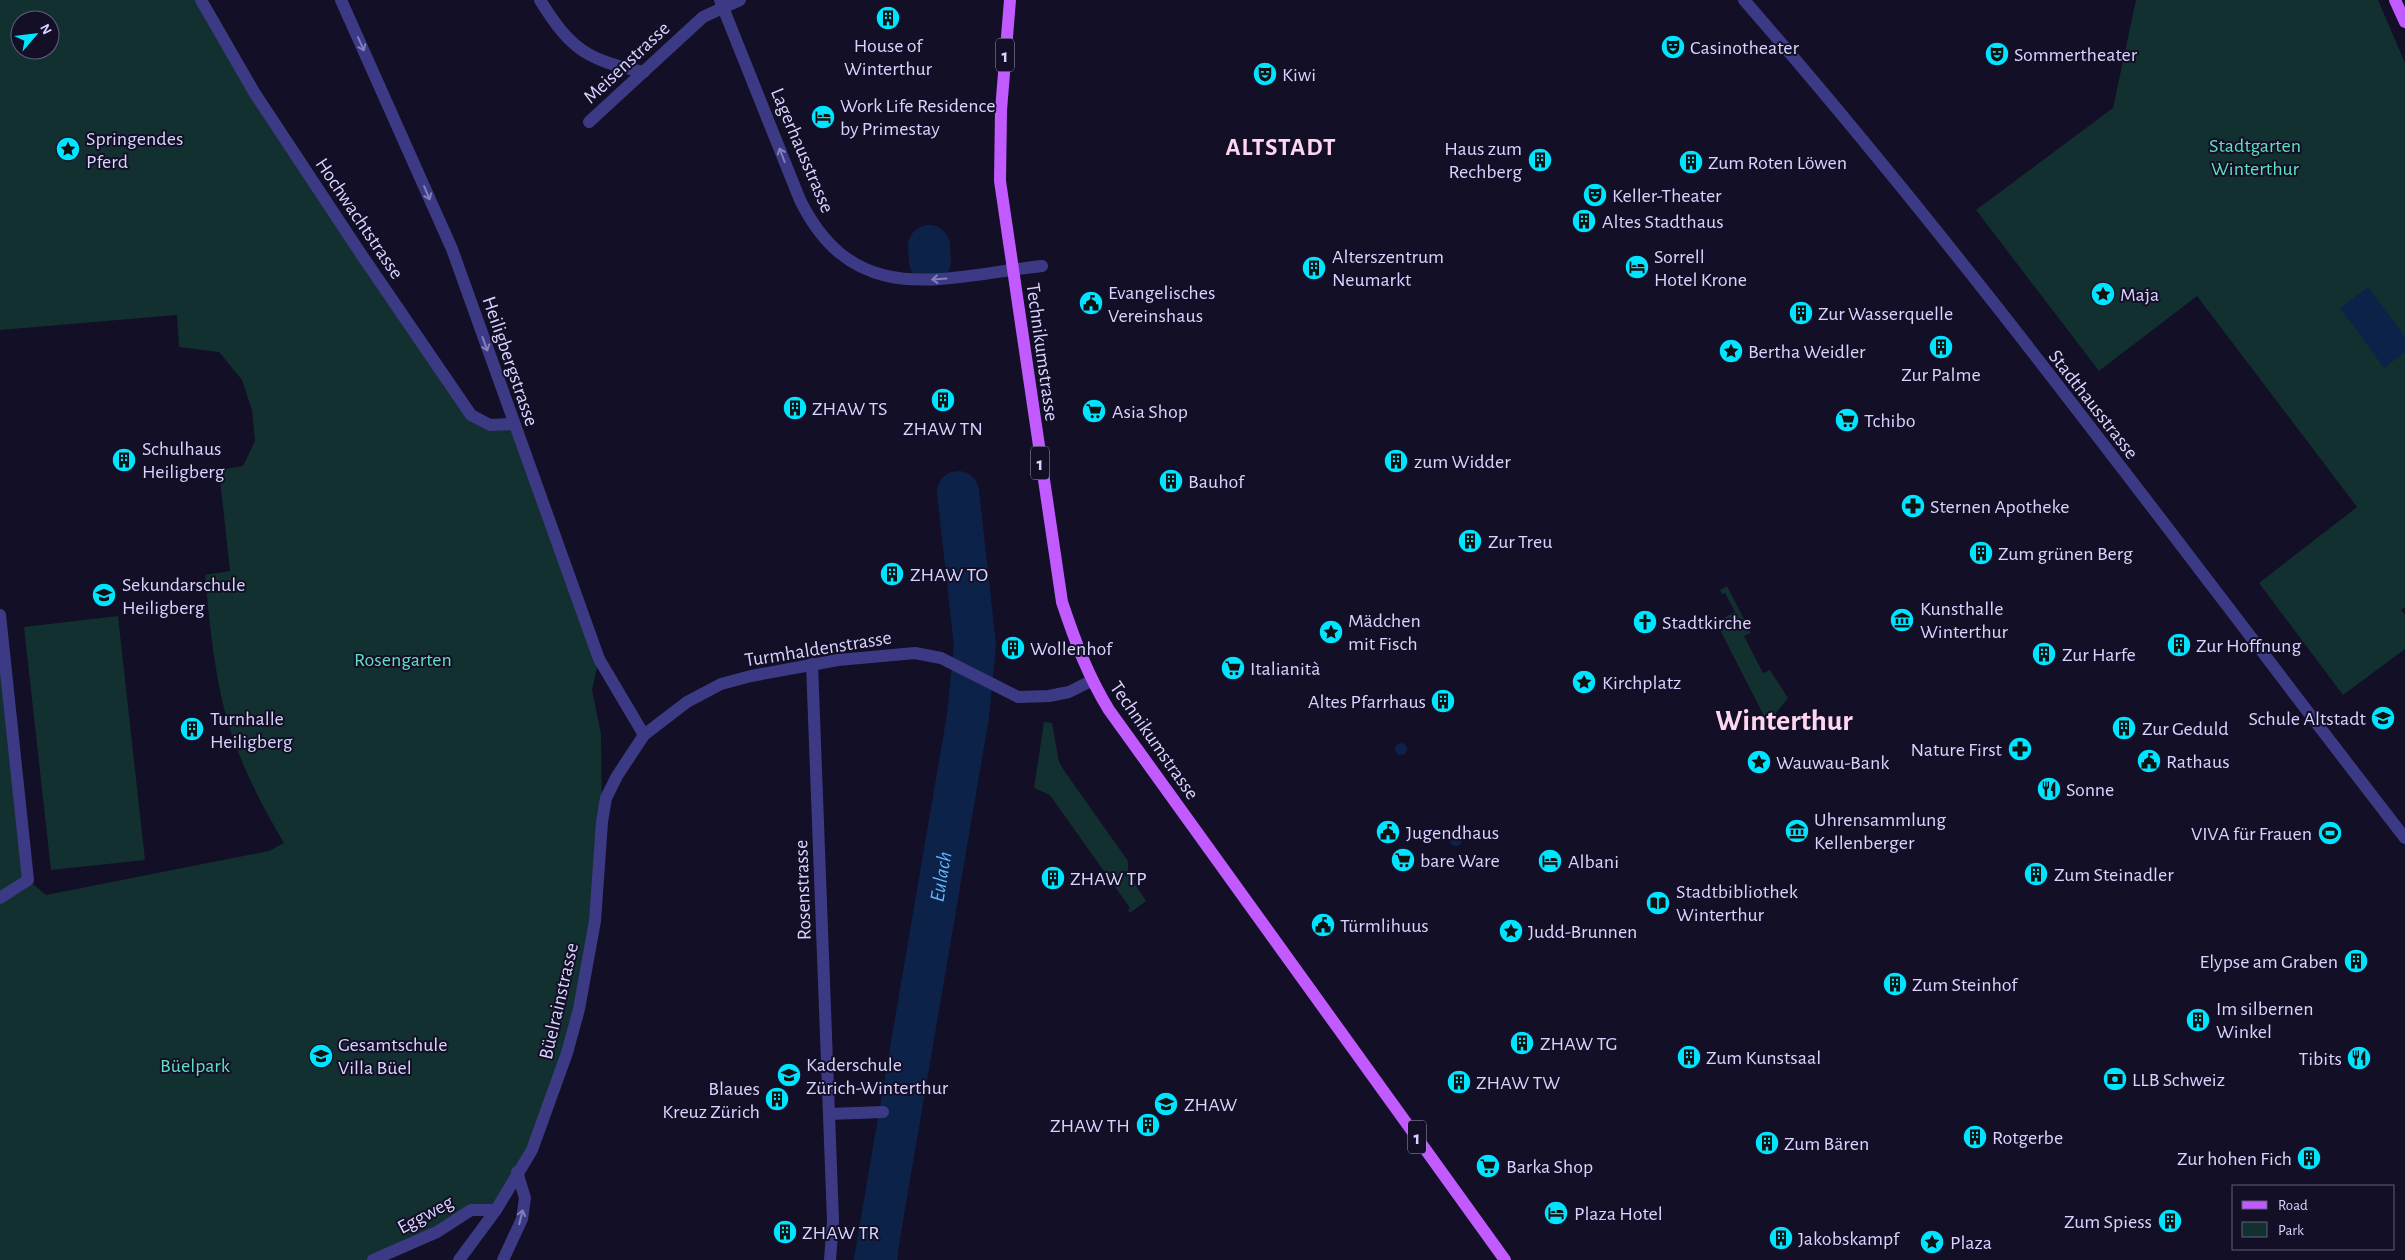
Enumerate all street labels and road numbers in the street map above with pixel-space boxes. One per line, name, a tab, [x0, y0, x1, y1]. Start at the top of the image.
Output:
street label: Meisenstrasse	[580, 18, 674, 107]
road number: 1	[996, 38, 1014, 72]
street label: Lagerhausstrasse	[767, 85, 837, 216]
street label: Hochwachtstrasse	[311, 155, 407, 283]
street label: Technikumstrasse	[1022, 282, 1062, 422]
street label: Heiligbergstrasse	[478, 294, 542, 429]
street label: Stadthausstrasse	[2045, 346, 2142, 463]
road number: 1	[1031, 446, 1049, 479]
street label: Turmhaldenstrasse	[743, 627, 893, 670]
street label: Technikumstrasse	[1106, 678, 1202, 803]
street label: Rosenstrasse	[791, 839, 815, 941]
street label: Büelrainstrasse	[536, 941, 582, 1061]
road number: 1	[1408, 1120, 1426, 1154]
street label: Eggweg	[394, 1192, 457, 1238]

